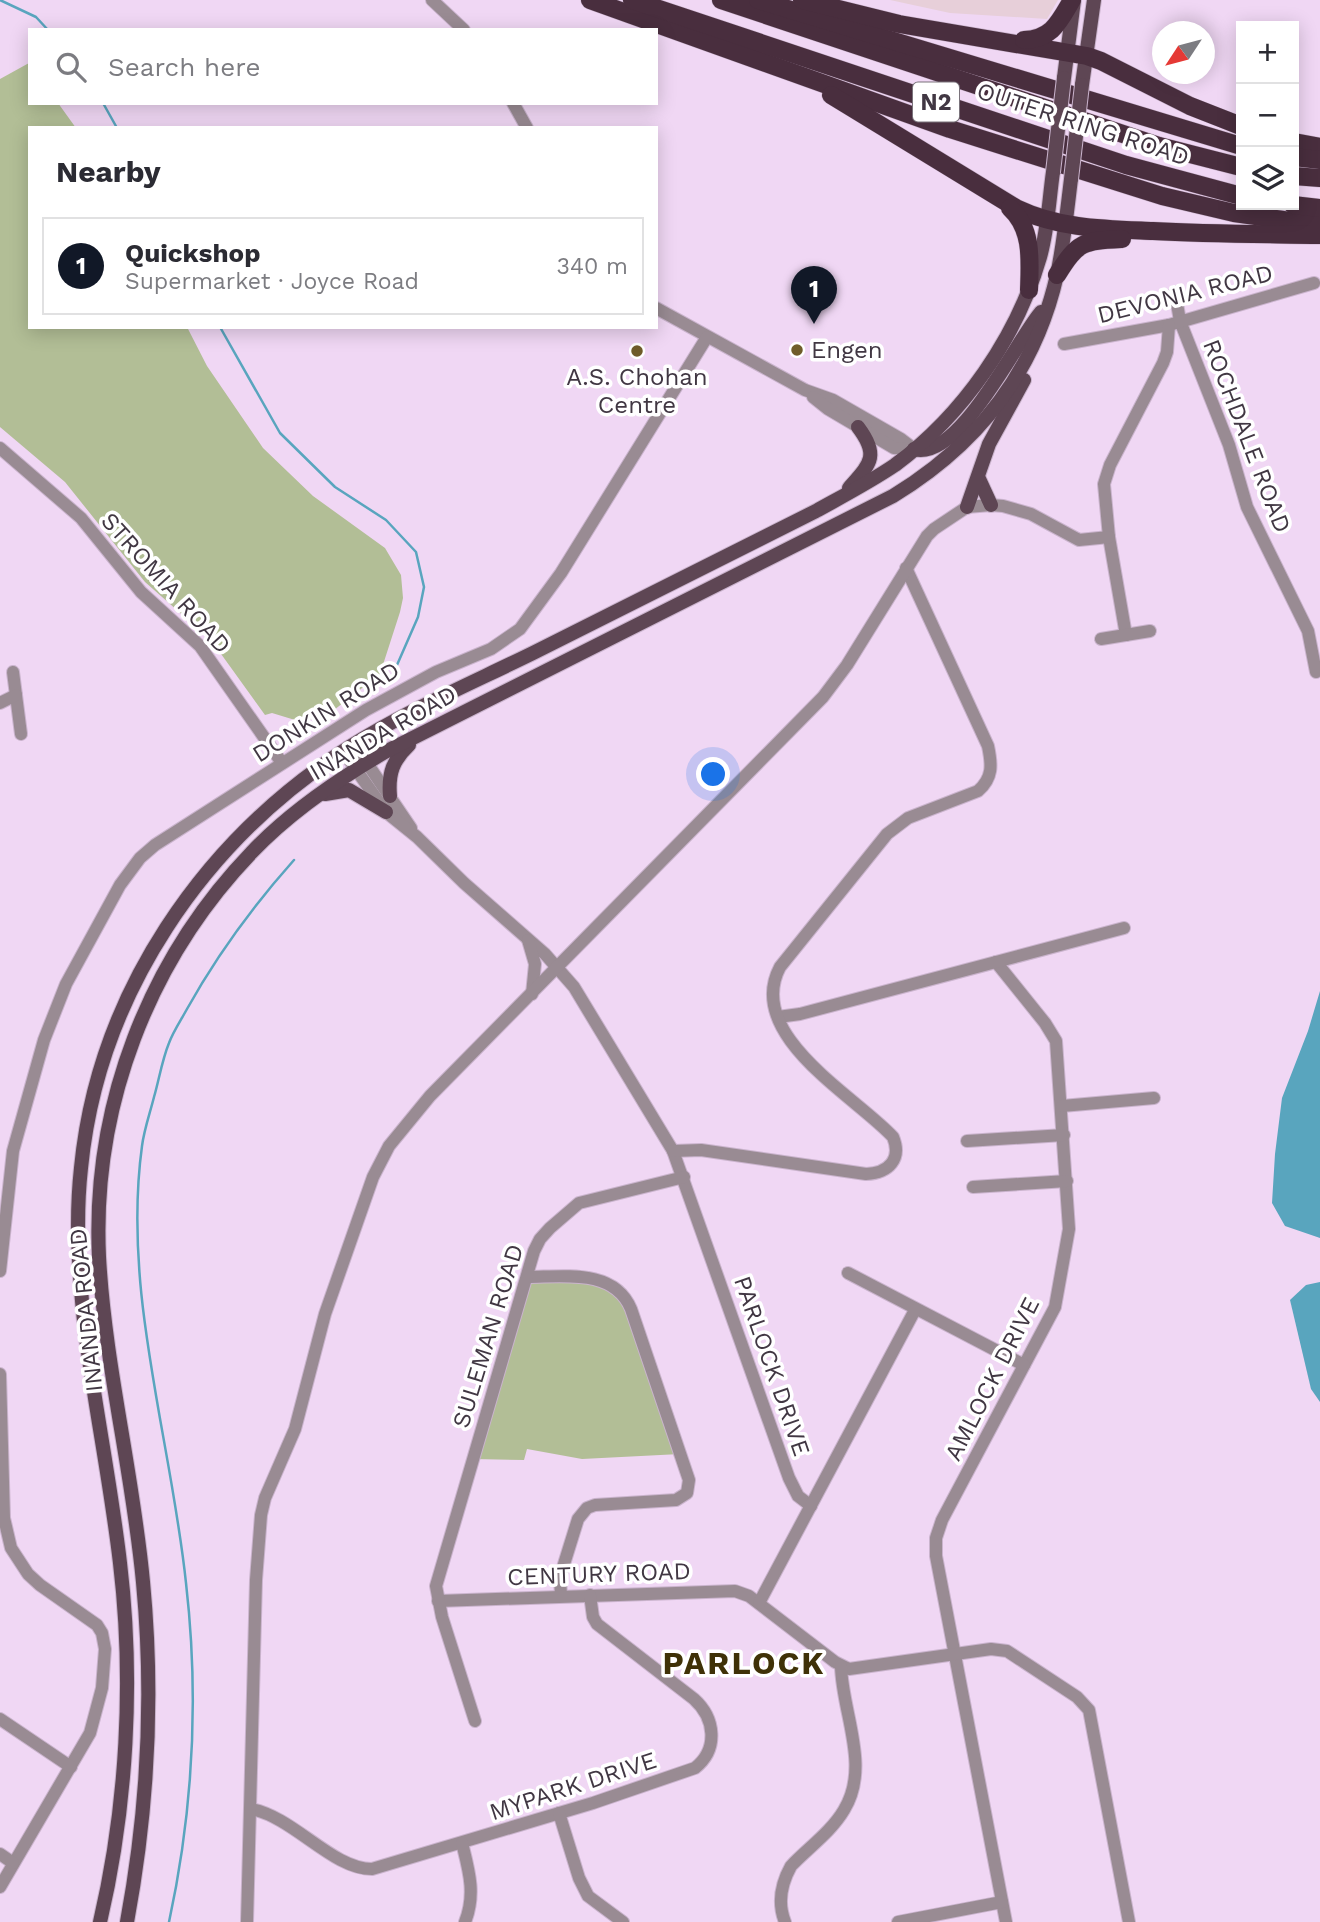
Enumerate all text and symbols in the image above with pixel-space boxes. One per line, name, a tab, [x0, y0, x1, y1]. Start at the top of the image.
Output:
north arrow	[1152, 21, 1215, 84]
map controls	[1236, 21, 1299, 210]
button: +	[1236, 21, 1299, 84]
search box	[28, 28, 658, 105]
icon: search	[52, 48, 90, 86]
text: Search here	[108, 52, 260, 82]
street label: OUTER RING ROAD	[973, 76, 1193, 172]
road number: N2	[913, 82, 959, 122]
button: −	[1236, 84, 1299, 147]
button: layers	[1236, 147, 1299, 210]
text: Nearby	[56, 154, 161, 189]
text: Quickshop	[125, 238, 260, 268]
text: 1	[76, 253, 86, 280]
text: 340 m	[556, 253, 628, 280]
street label: DEVONIA ROAD	[1094, 259, 1276, 329]
pin: 1	[791, 266, 837, 324]
text: Supermarket · Joyce Road	[125, 268, 419, 295]
street label: ROCHDALE ROAD	[1197, 335, 1297, 537]
place label: Engen	[811, 336, 883, 364]
marker: Engen	[789, 342, 805, 358]
marker: A.S. Chohan Centre	[629, 343, 645, 359]
place label: A.S. Chohan Centre	[566, 363, 708, 419]
street label: STROMIA ROAD	[95, 507, 237, 659]
street label: DONKIN ROAD	[247, 656, 405, 768]
street label: INANDA ROAD	[305, 680, 461, 786]
your location	[696, 757, 730, 791]
street label: INANDA ROAD	[63, 1227, 109, 1393]
street label: SULEMAN ROAD	[447, 1241, 529, 1431]
street label: PARLOCK DRIVE	[728, 1272, 816, 1460]
street label: AMLOCK DRIVE	[939, 1293, 1045, 1465]
street label: CENTURY ROAD	[507, 1557, 691, 1591]
district label: PARLOCK	[662, 1644, 826, 1682]
street label: MYPARK DRIVE	[486, 1746, 660, 1826]

